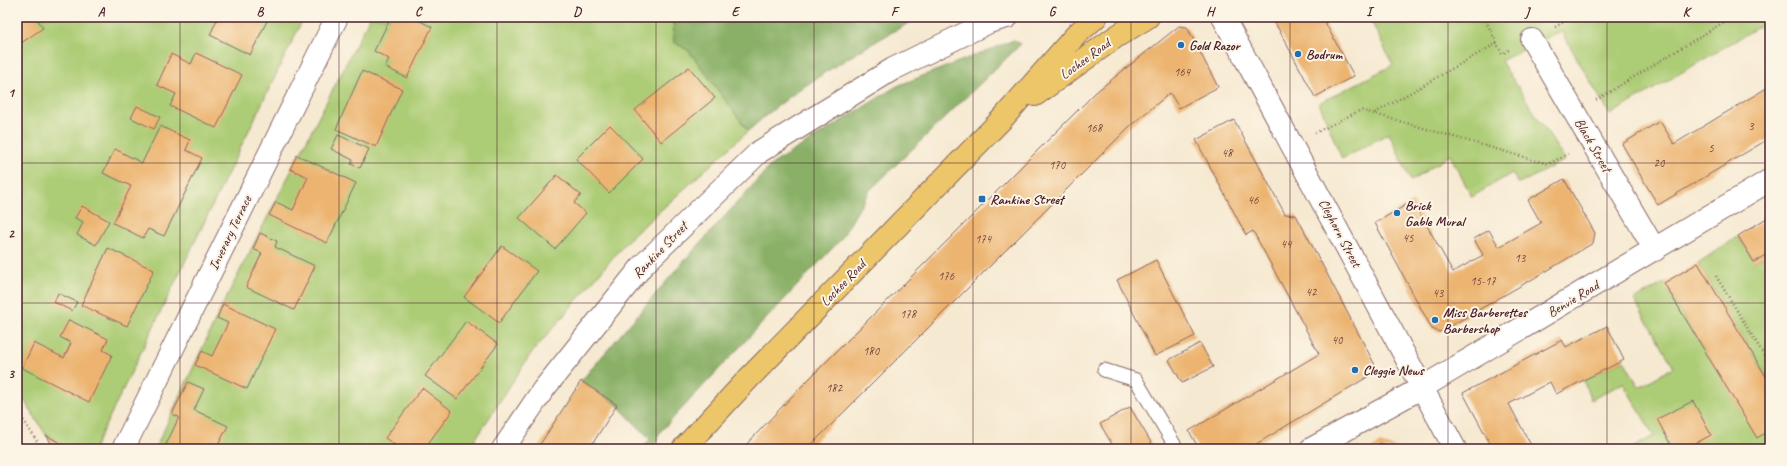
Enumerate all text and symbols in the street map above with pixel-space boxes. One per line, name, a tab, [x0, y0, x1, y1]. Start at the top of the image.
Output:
text: A	[98, 4, 106, 20]
text: B	[257, 4, 265, 20]
text: C	[415, 4, 423, 20]
text: D	[573, 4, 582, 20]
text: E	[732, 4, 741, 20]
text: F	[891, 4, 900, 20]
text: G	[1049, 4, 1057, 20]
text: H	[1206, 4, 1216, 20]
text: I	[1366, 4, 1375, 20]
text: J	[1524, 4, 1531, 20]
text: K	[1683, 4, 1693, 20]
street label: Lochee Road	[1056, 34, 1116, 83]
place label: Gold Razor	[1189, 37, 1242, 54]
marker: Gold Razor	[1176, 40, 1186, 50]
place label: Bodrum	[1306, 46, 1343, 63]
marker: Bodrum	[1293, 49, 1303, 59]
house number: 164	[1174, 64, 1192, 80]
text: 1	[8, 85, 16, 101]
street label: Black Street	[1571, 115, 1616, 177]
house number: 3	[1748, 118, 1755, 134]
house number: 168	[1086, 120, 1104, 136]
house number: 5	[1708, 140, 1714, 156]
house number: 48	[1222, 145, 1234, 161]
house number: 20	[1654, 155, 1666, 171]
house number: 170	[1049, 157, 1067, 173]
place label: Rankine Street	[990, 191, 1066, 208]
street label: Inverary Terrace	[205, 192, 256, 273]
house number: 46	[1248, 192, 1259, 208]
marker: Rankine Street	[977, 194, 987, 204]
street label: Cleghorn Street	[1315, 196, 1366, 271]
place label: Brick Gable Mural	[1405, 197, 1468, 230]
marker: Brick Gable Mural	[1392, 208, 1402, 218]
street label: Rankine Street	[629, 216, 693, 282]
text: 2	[8, 226, 15, 242]
house number: 45	[1403, 230, 1414, 246]
house number: 174	[975, 231, 993, 247]
house number: 44	[1281, 236, 1293, 252]
house number: 13	[1515, 250, 1527, 266]
street label: Lochee Road	[817, 254, 871, 310]
house number: 176	[938, 268, 955, 284]
house number: 15-17	[1470, 273, 1496, 289]
street label: Benvie Road	[1544, 276, 1604, 321]
house number: 42	[1306, 284, 1318, 300]
house number: 43	[1433, 285, 1445, 301]
place label: Miss Barberettes Barbershop	[1443, 304, 1529, 337]
house number: 178	[900, 306, 918, 322]
marker: Miss Barberettes Barbershop	[1430, 315, 1440, 325]
house number: 40	[1332, 332, 1344, 348]
house number: 180	[863, 343, 881, 359]
place label: Cleggie News	[1363, 362, 1426, 379]
marker: Cleggie News	[1350, 365, 1360, 375]
text: 3	[8, 366, 15, 382]
house number: 182	[826, 380, 844, 396]

